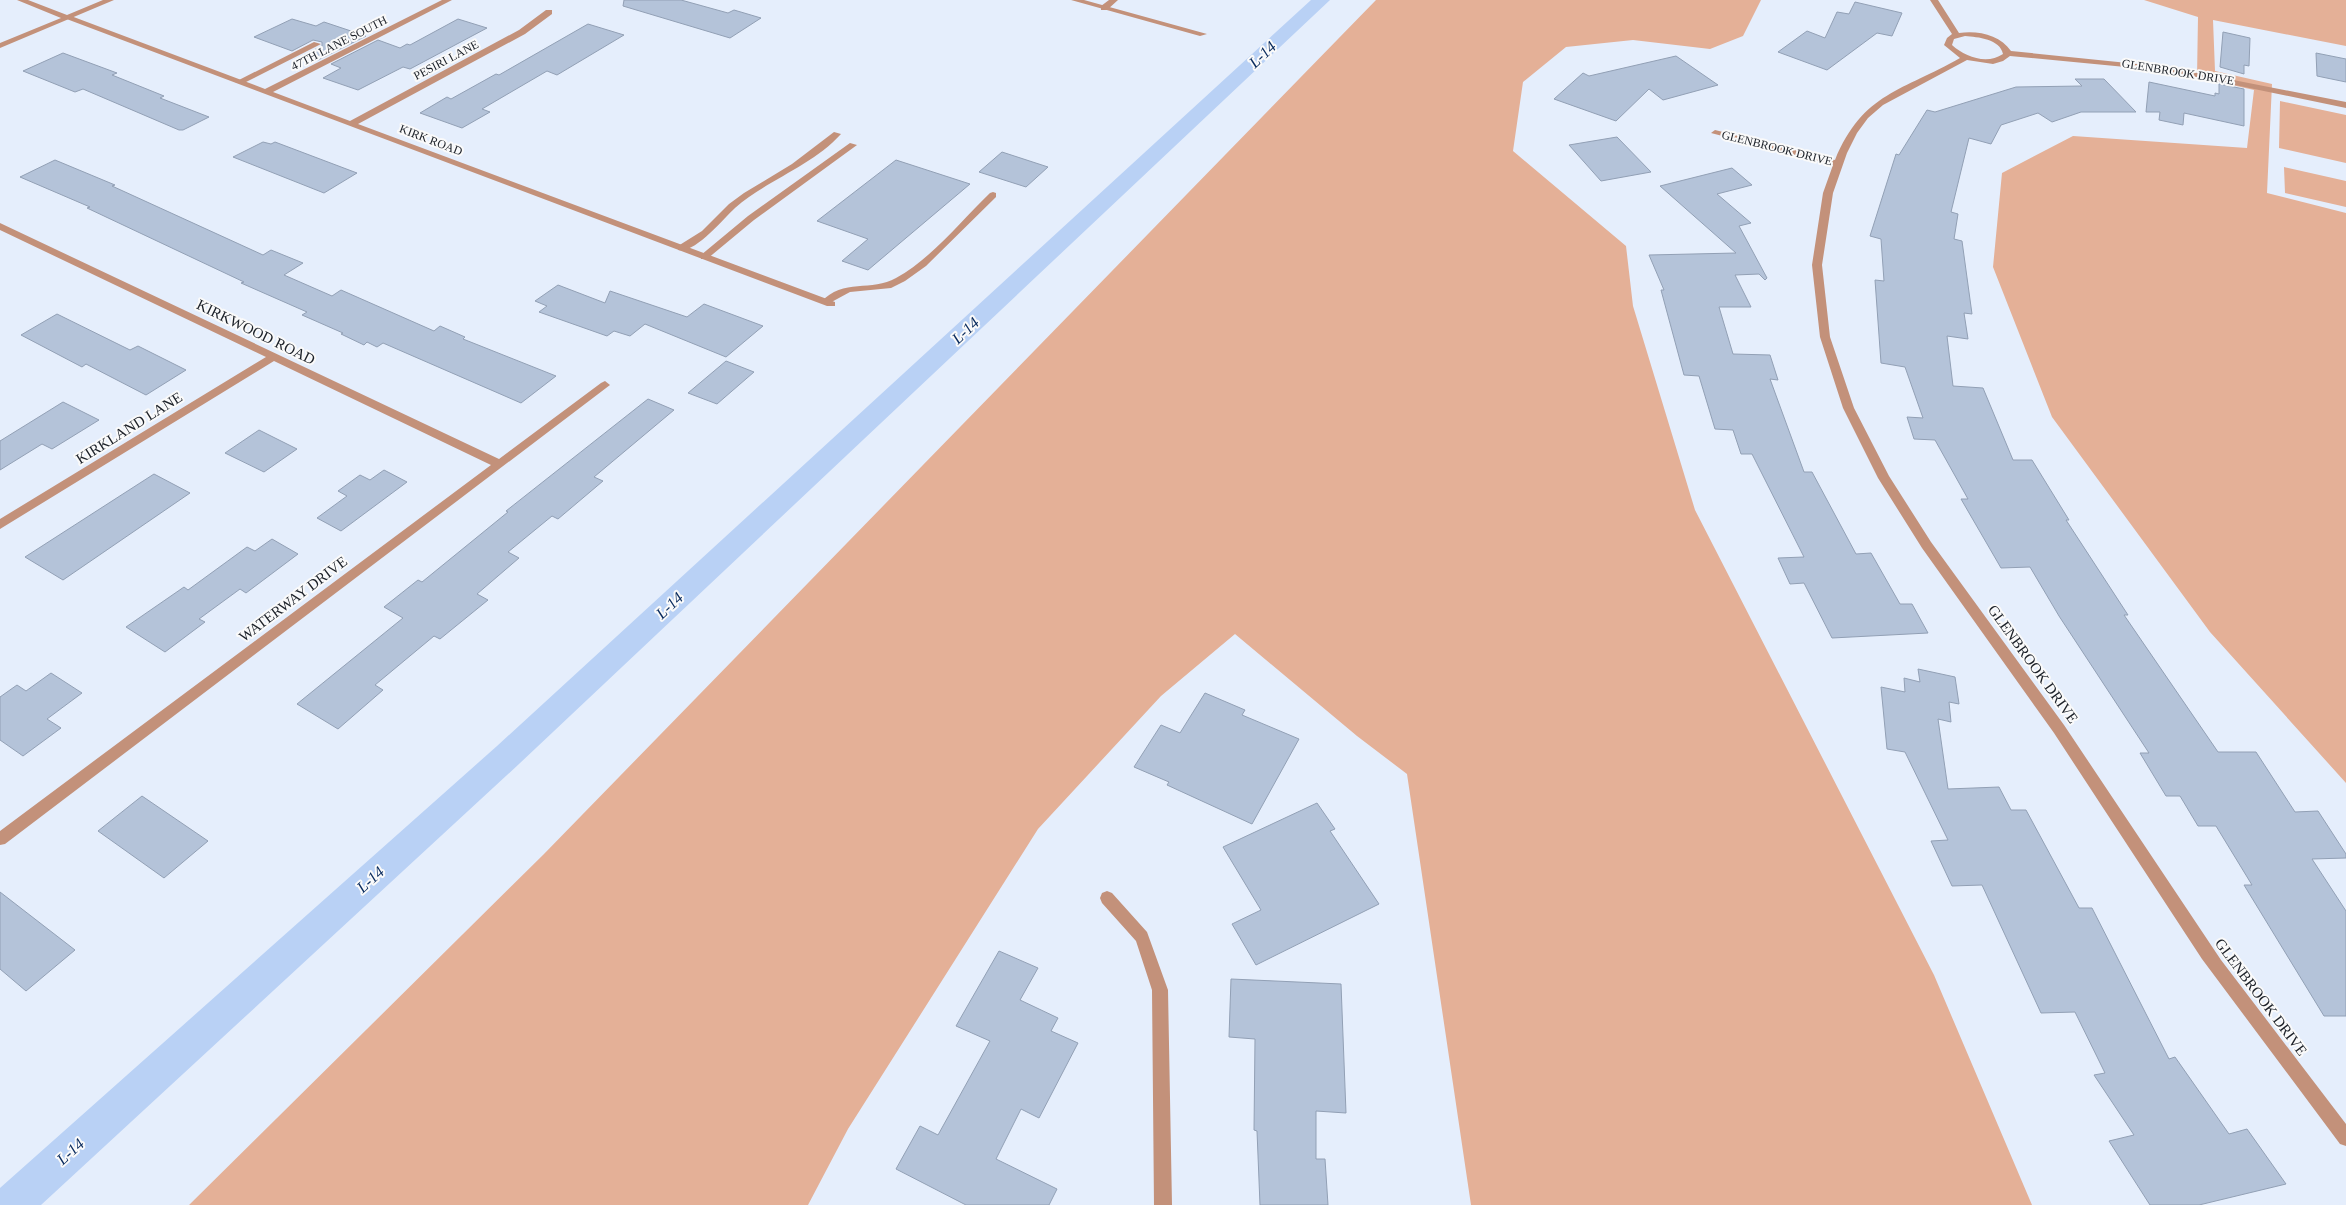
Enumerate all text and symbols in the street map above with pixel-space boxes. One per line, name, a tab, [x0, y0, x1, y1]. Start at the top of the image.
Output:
street label: 47TH LANE SOUTH	[289, 13, 390, 73]
street label: PESIRI LANE	[411, 37, 481, 83]
water label: L-14	[1245, 38, 1279, 72]
street label: GLENBROOK DRIVE	[2121, 56, 2235, 88]
street label: KIRK ROAD	[398, 122, 465, 159]
street label: GLENBROOK DRIVE	[1720, 127, 1834, 169]
street label: KIRKWOOD ROAD	[194, 296, 318, 368]
water label: L-14	[948, 314, 982, 348]
street label: KIRKLAND LANE	[73, 389, 185, 467]
street label: WATERWAY DRIVE	[236, 553, 350, 645]
water label: L-14	[652, 589, 686, 623]
street label: GLENBROOK DRIVE	[1985, 602, 2081, 726]
water label: L-14	[353, 863, 387, 896]
street label: GLENBROOK DRIVE	[2212, 935, 2310, 1059]
water label: L-14	[53, 1135, 87, 1168]

